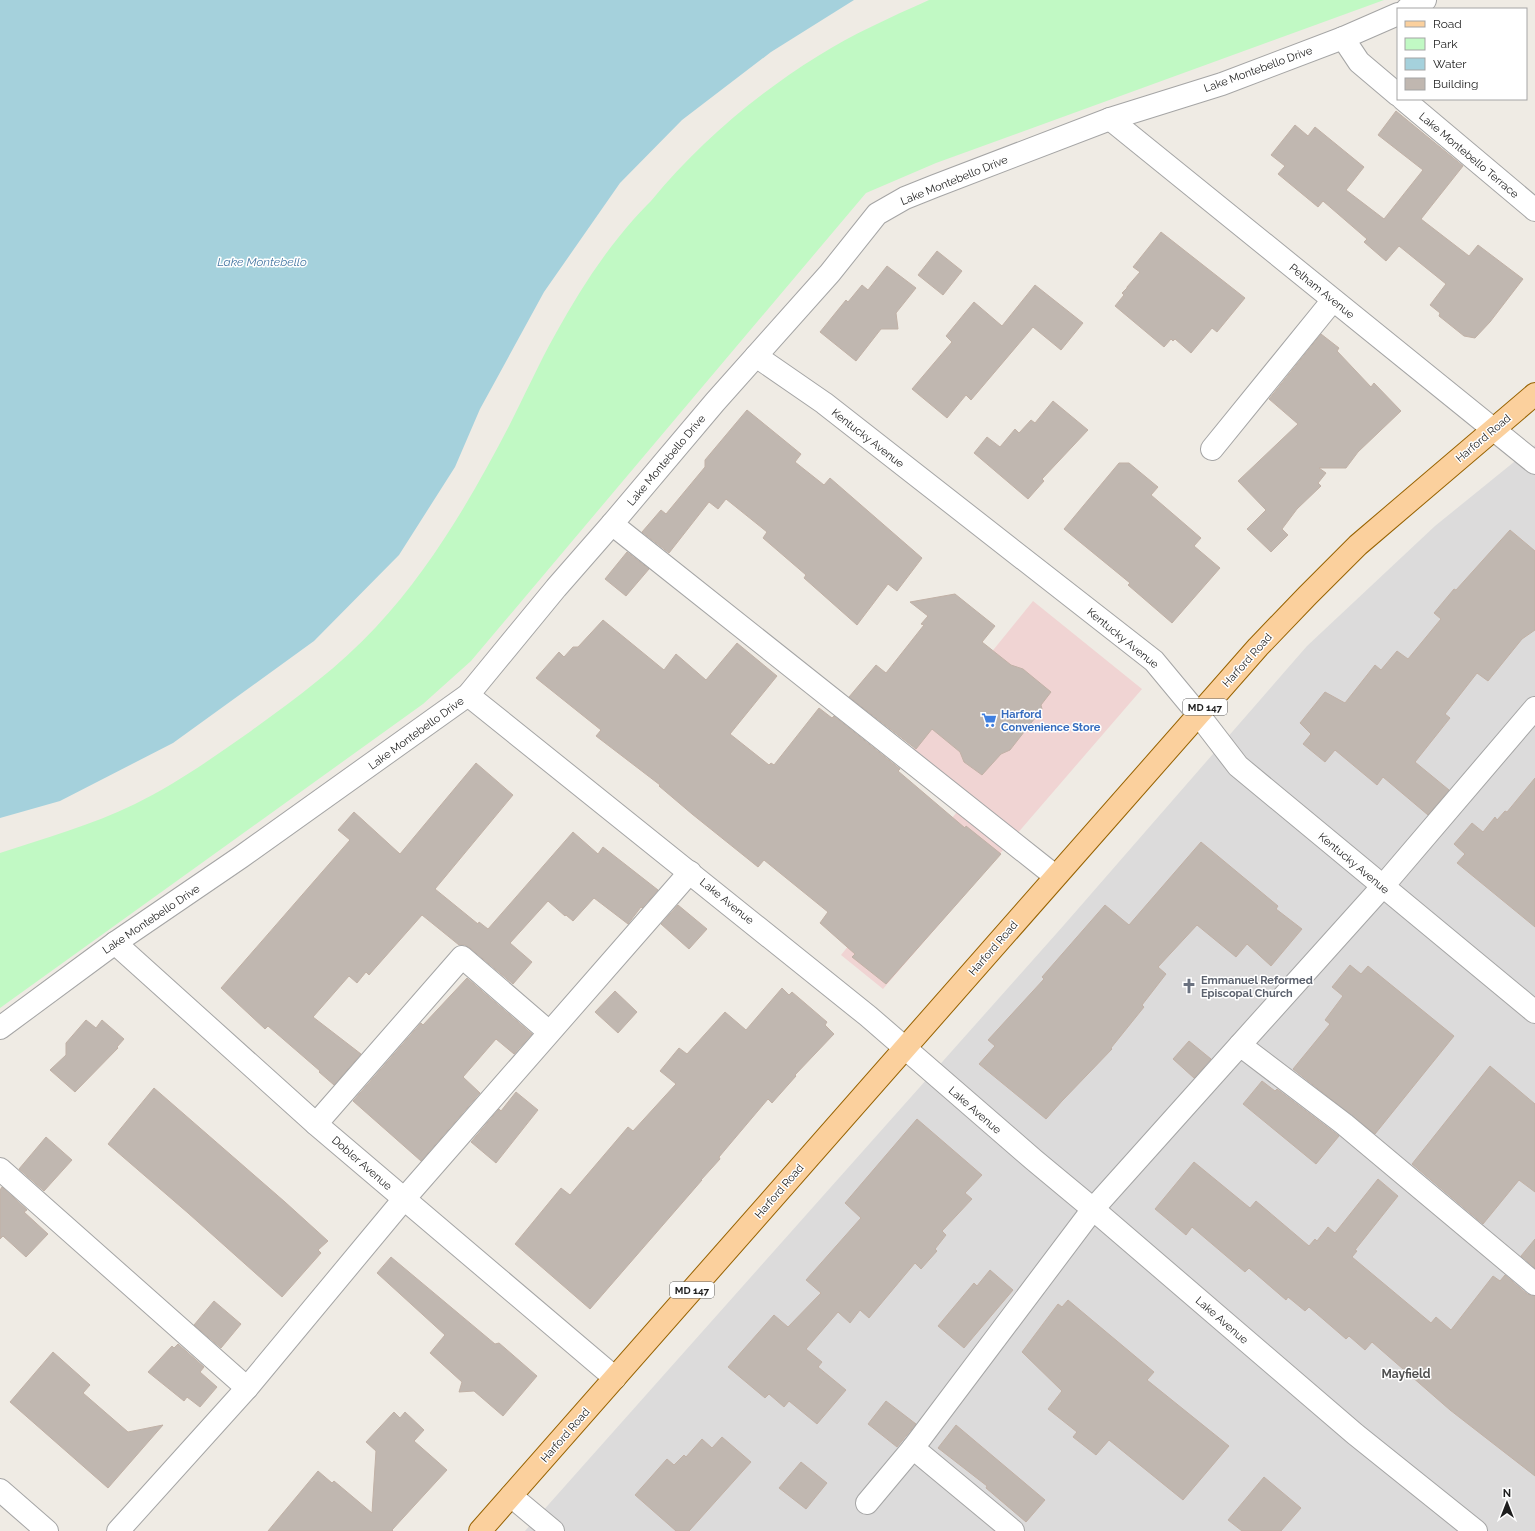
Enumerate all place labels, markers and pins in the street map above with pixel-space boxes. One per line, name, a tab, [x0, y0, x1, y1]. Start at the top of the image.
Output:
place label: Harford Convenience Store	[1001, 708, 1101, 734]
supermarket icon: Harford Convenience Store	[980, 711, 998, 729]
place label: Emmanuel Reformed Episcopal Church	[1201, 974, 1313, 1000]
church icon: Emmanuel Reformed Episcopal Church	[1180, 977, 1198, 995]

